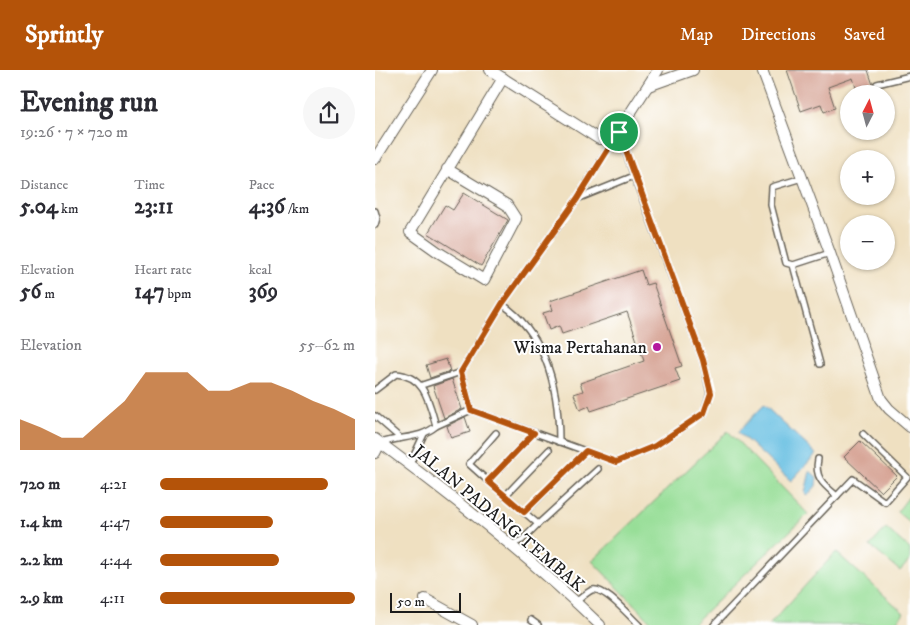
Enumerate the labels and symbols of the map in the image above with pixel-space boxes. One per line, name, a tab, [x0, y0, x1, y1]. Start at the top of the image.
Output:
north arrow	[840, 85, 895, 140]
pin	[598, 111, 640, 153]
place label: Wisma Pertahanan	[513, 337, 648, 359]
marker: Wisma Pertahanan	[651, 341, 663, 353]
street label: JALAN PADANG TEMBAK	[407, 439, 589, 597]
scale bar	[390, 590, 461, 613]

